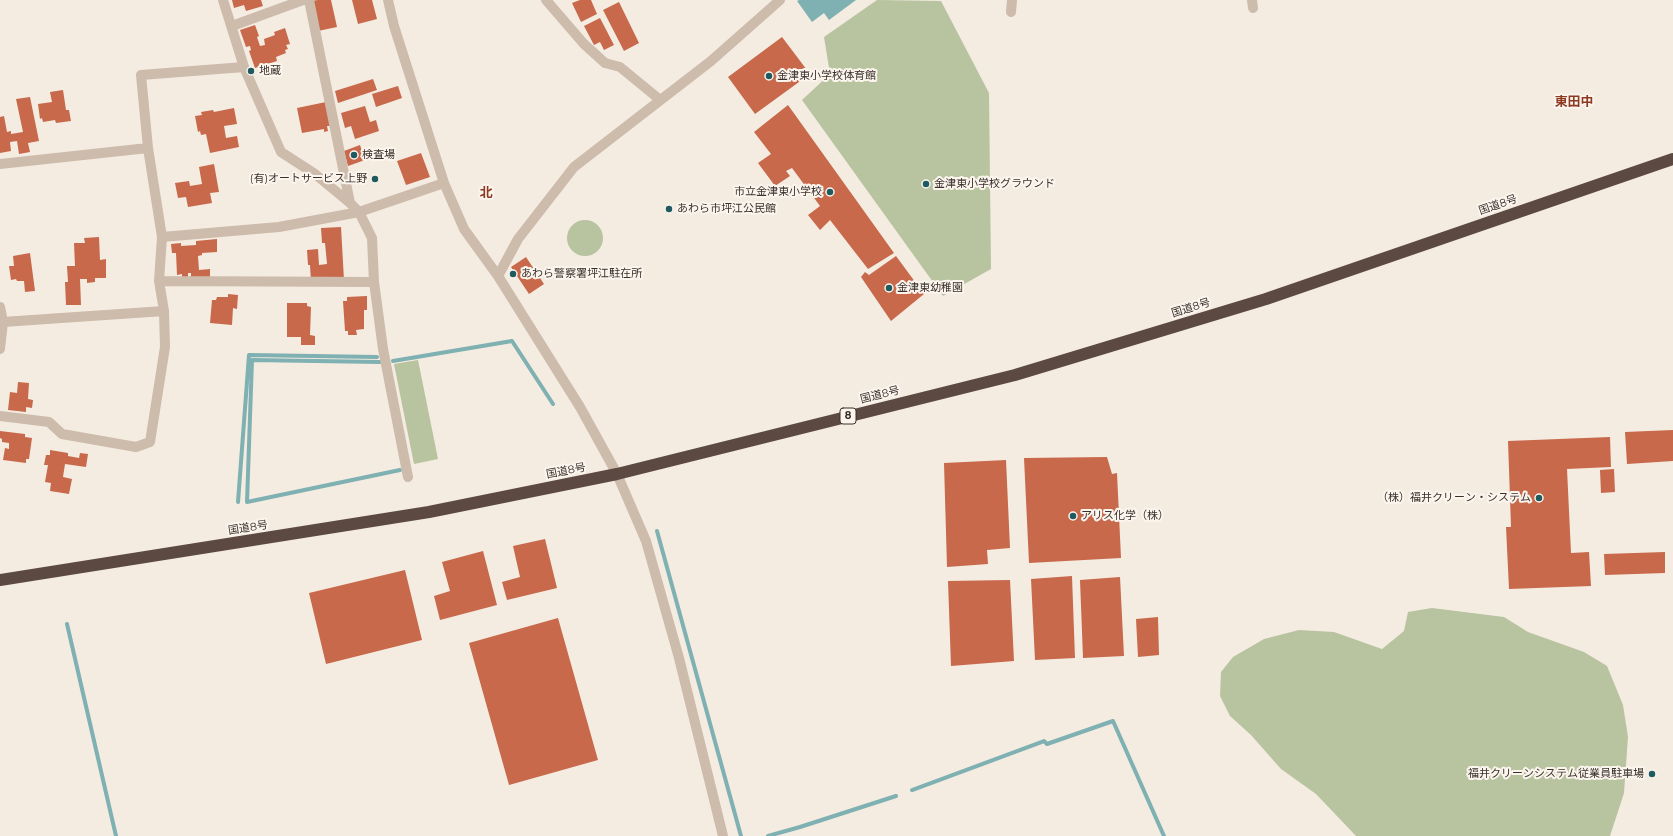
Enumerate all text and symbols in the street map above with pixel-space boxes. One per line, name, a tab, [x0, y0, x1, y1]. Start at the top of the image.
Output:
place label: 地蔵	[259, 64, 281, 78]
marker: 地蔵	[246, 66, 256, 76]
place label: 金津東小学校体育館	[777, 69, 876, 83]
marker: 金津東小学校体育館	[764, 71, 774, 81]
district label: 東田中	[1555, 94, 1593, 110]
place label: 検査場	[362, 148, 395, 162]
marker: 検査場	[349, 150, 359, 160]
place label: (有)オートサービス上野	[250, 172, 367, 186]
marker: (有)オートサービス上野	[370, 174, 380, 184]
place label: 金津東小学校グラウンド	[934, 177, 1055, 191]
marker: 金津東小学校グラウンド	[921, 179, 931, 189]
district label: 北	[480, 185, 492, 201]
place label: 市立金津東小学校	[734, 185, 822, 199]
marker: 市立金津東小学校	[825, 187, 835, 197]
street label: 国道8号	[1477, 192, 1519, 218]
place label: あわら市坪江公民館	[677, 202, 776, 216]
marker: あわら市坪江公民館	[664, 204, 674, 214]
place label: あわら警察署坪江駐在所	[521, 267, 642, 281]
marker: あわら警察署坪江駐在所	[508, 269, 518, 279]
place label: 金津東幼稚園	[897, 281, 963, 295]
marker: 金津東幼稚園	[884, 283, 894, 293]
street label: 国道8号	[1170, 296, 1212, 320]
street label: 国道8号	[859, 384, 901, 406]
road number: 8	[840, 408, 856, 424]
street label: 国道8号	[545, 461, 587, 481]
place label: （株）福井クリーン・システム	[1377, 491, 1531, 505]
marker: （株）福井クリーン・システム	[1534, 493, 1544, 503]
place label: アリス化学（株）	[1081, 509, 1169, 523]
marker: アリス化学（株）	[1068, 511, 1078, 521]
street label: 国道8号	[227, 518, 269, 538]
place label: 福井クリーンシステム従業員駐車場	[1468, 767, 1644, 781]
marker: 福井クリーンシステム従業員駐車場	[1647, 769, 1657, 779]

